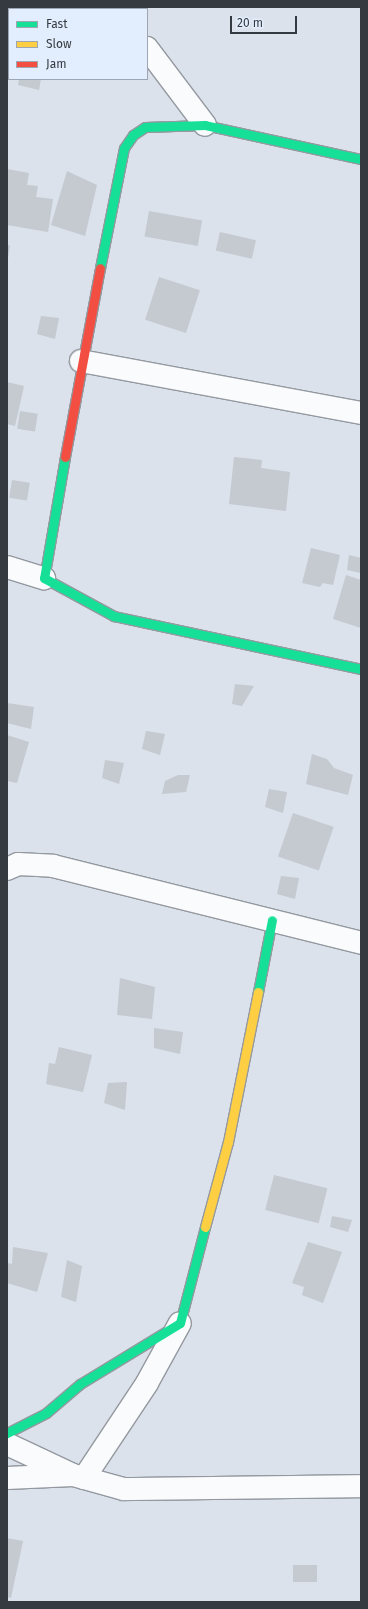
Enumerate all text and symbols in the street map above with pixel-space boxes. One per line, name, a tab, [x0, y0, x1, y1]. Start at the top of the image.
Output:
legend	[8, 8, 148, 80]
scale bar	[232, 8, 299, 34]
text: 20 m	[237, 16, 263, 30]
text: Fast	[46, 17, 68, 31]
text: Slow	[46, 37, 72, 51]
text: Jam	[46, 57, 66, 71]

